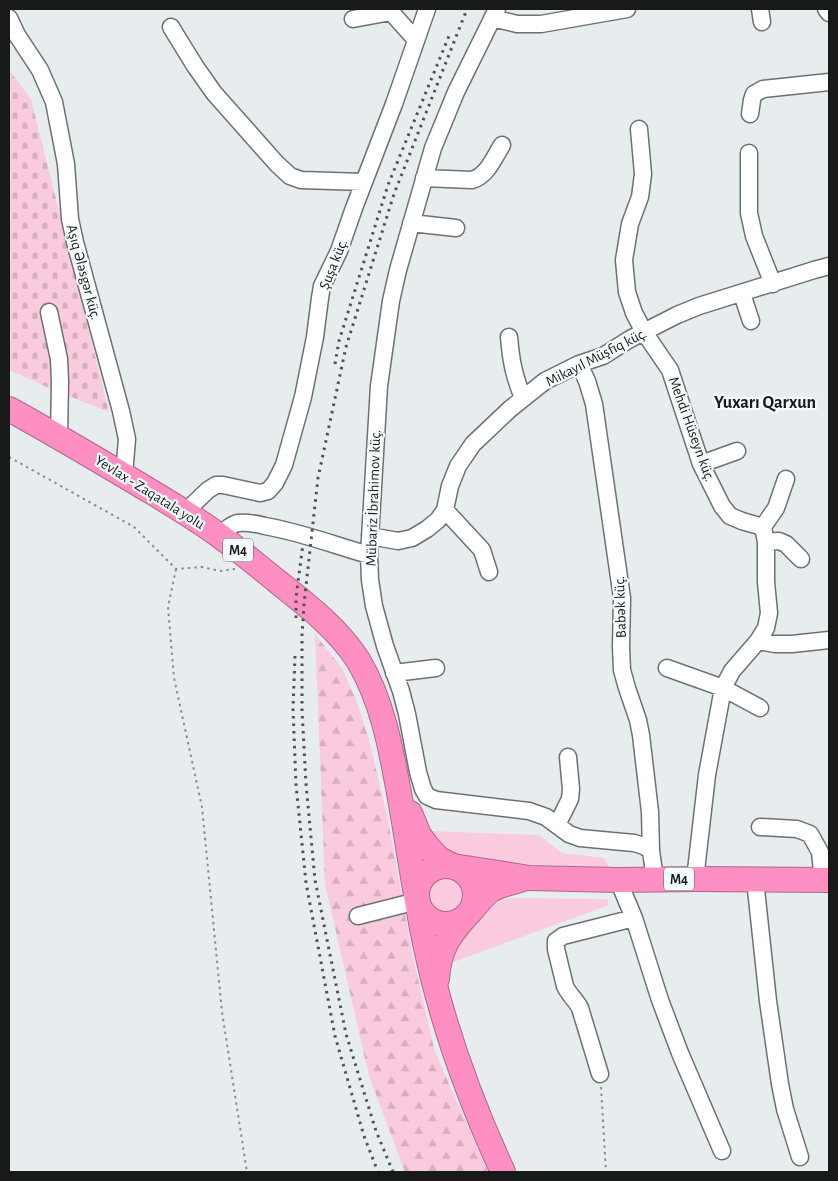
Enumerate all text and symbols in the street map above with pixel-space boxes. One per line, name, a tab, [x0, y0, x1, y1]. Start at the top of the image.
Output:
street label: Aşıq Ələsgər küç.	[64, 223, 103, 321]
street label: Şuşa küç.	[317, 237, 350, 292]
street label: Mikayıl Müşfiq küç.	[543, 325, 649, 389]
street label: Mehdi Hüseyn küç.	[666, 375, 717, 484]
district label: Yuxarı Qarxun	[714, 394, 816, 412]
street label: Mübariz İbrahimov küç.	[362, 429, 383, 567]
street label: Yevlax - Zaqatala yolu	[92, 453, 207, 532]
road number: M4	[223, 538, 253, 562]
street label: Babək küç.	[612, 576, 629, 638]
road number: M4	[664, 868, 694, 891]

